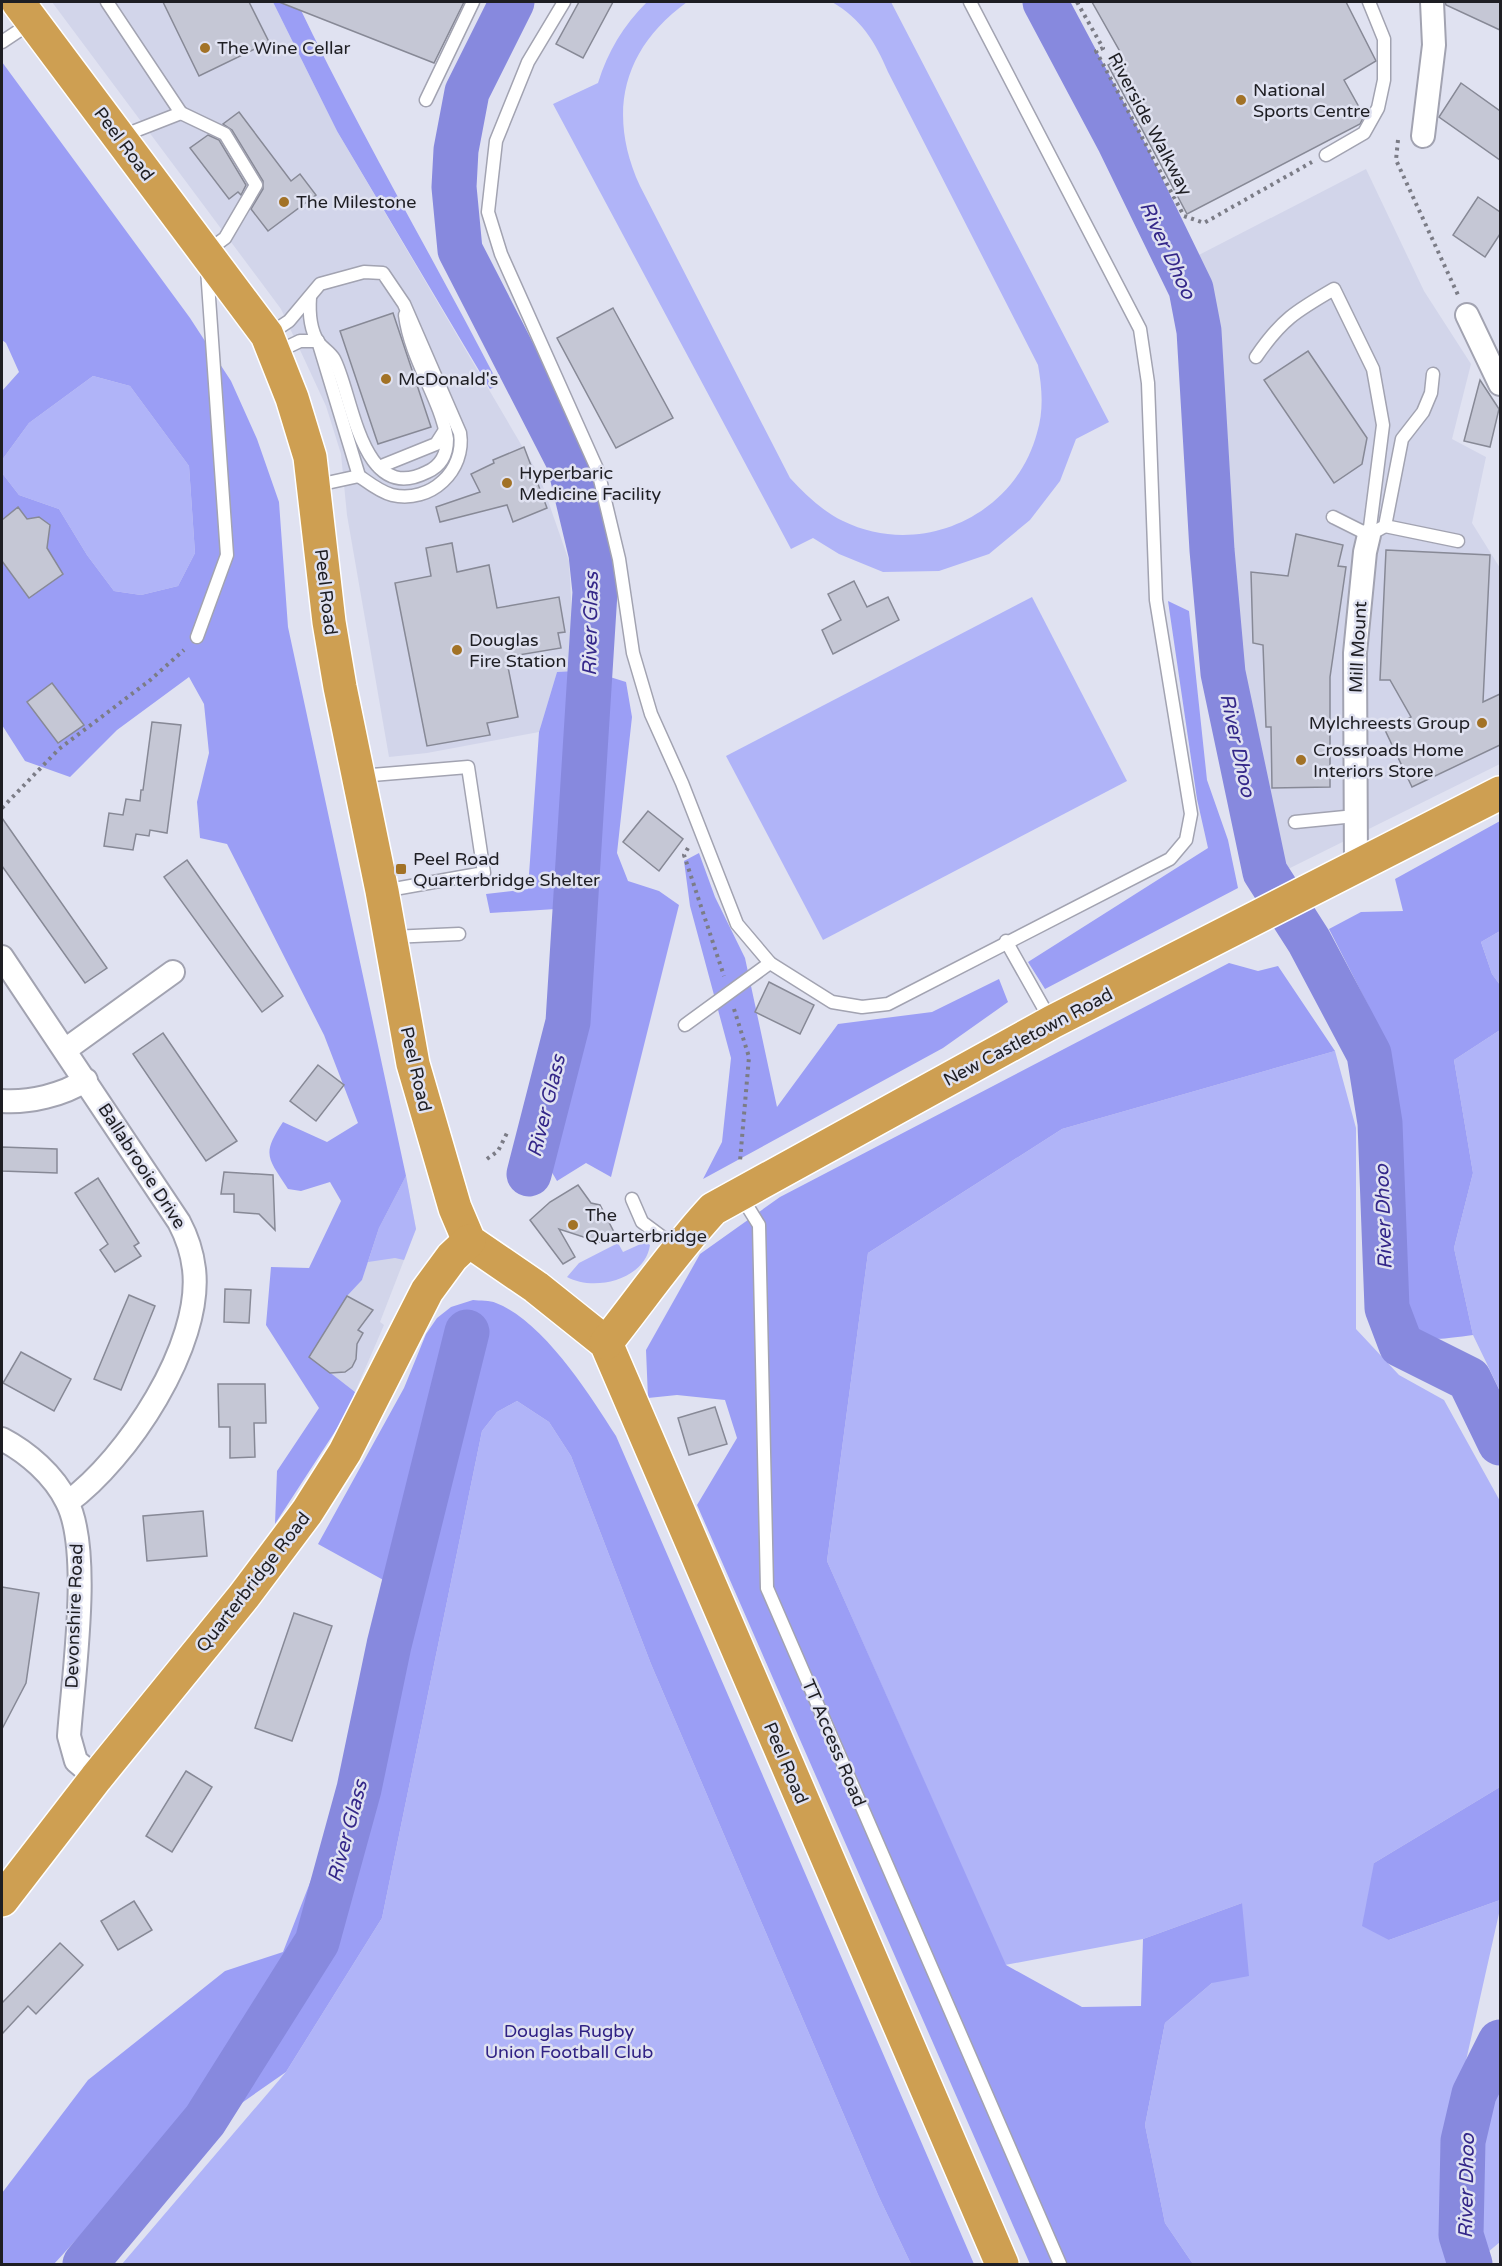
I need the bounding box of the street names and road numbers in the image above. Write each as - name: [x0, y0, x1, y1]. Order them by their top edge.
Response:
- street label: Riverside Walkway: [1103, 49, 1197, 200]
- street label: Peel Road: [89, 103, 159, 185]
- street label: Peel Road: [310, 548, 342, 636]
- street label: Mill Mount: [1345, 600, 1371, 694]
- street label: New Castletown Road: [940, 983, 1116, 1091]
- street label: Peel Road: [396, 1024, 436, 1114]
- street label: Ballabrooie Drive: [93, 1099, 191, 1233]
- street label: Quarterbridge Road: [191, 1508, 315, 1656]
- street label: Devonshire Road: [60, 1543, 88, 1689]
- street label: TT Access Road: [797, 1676, 871, 1810]
- street label: Peel Road: [759, 1719, 813, 1807]

